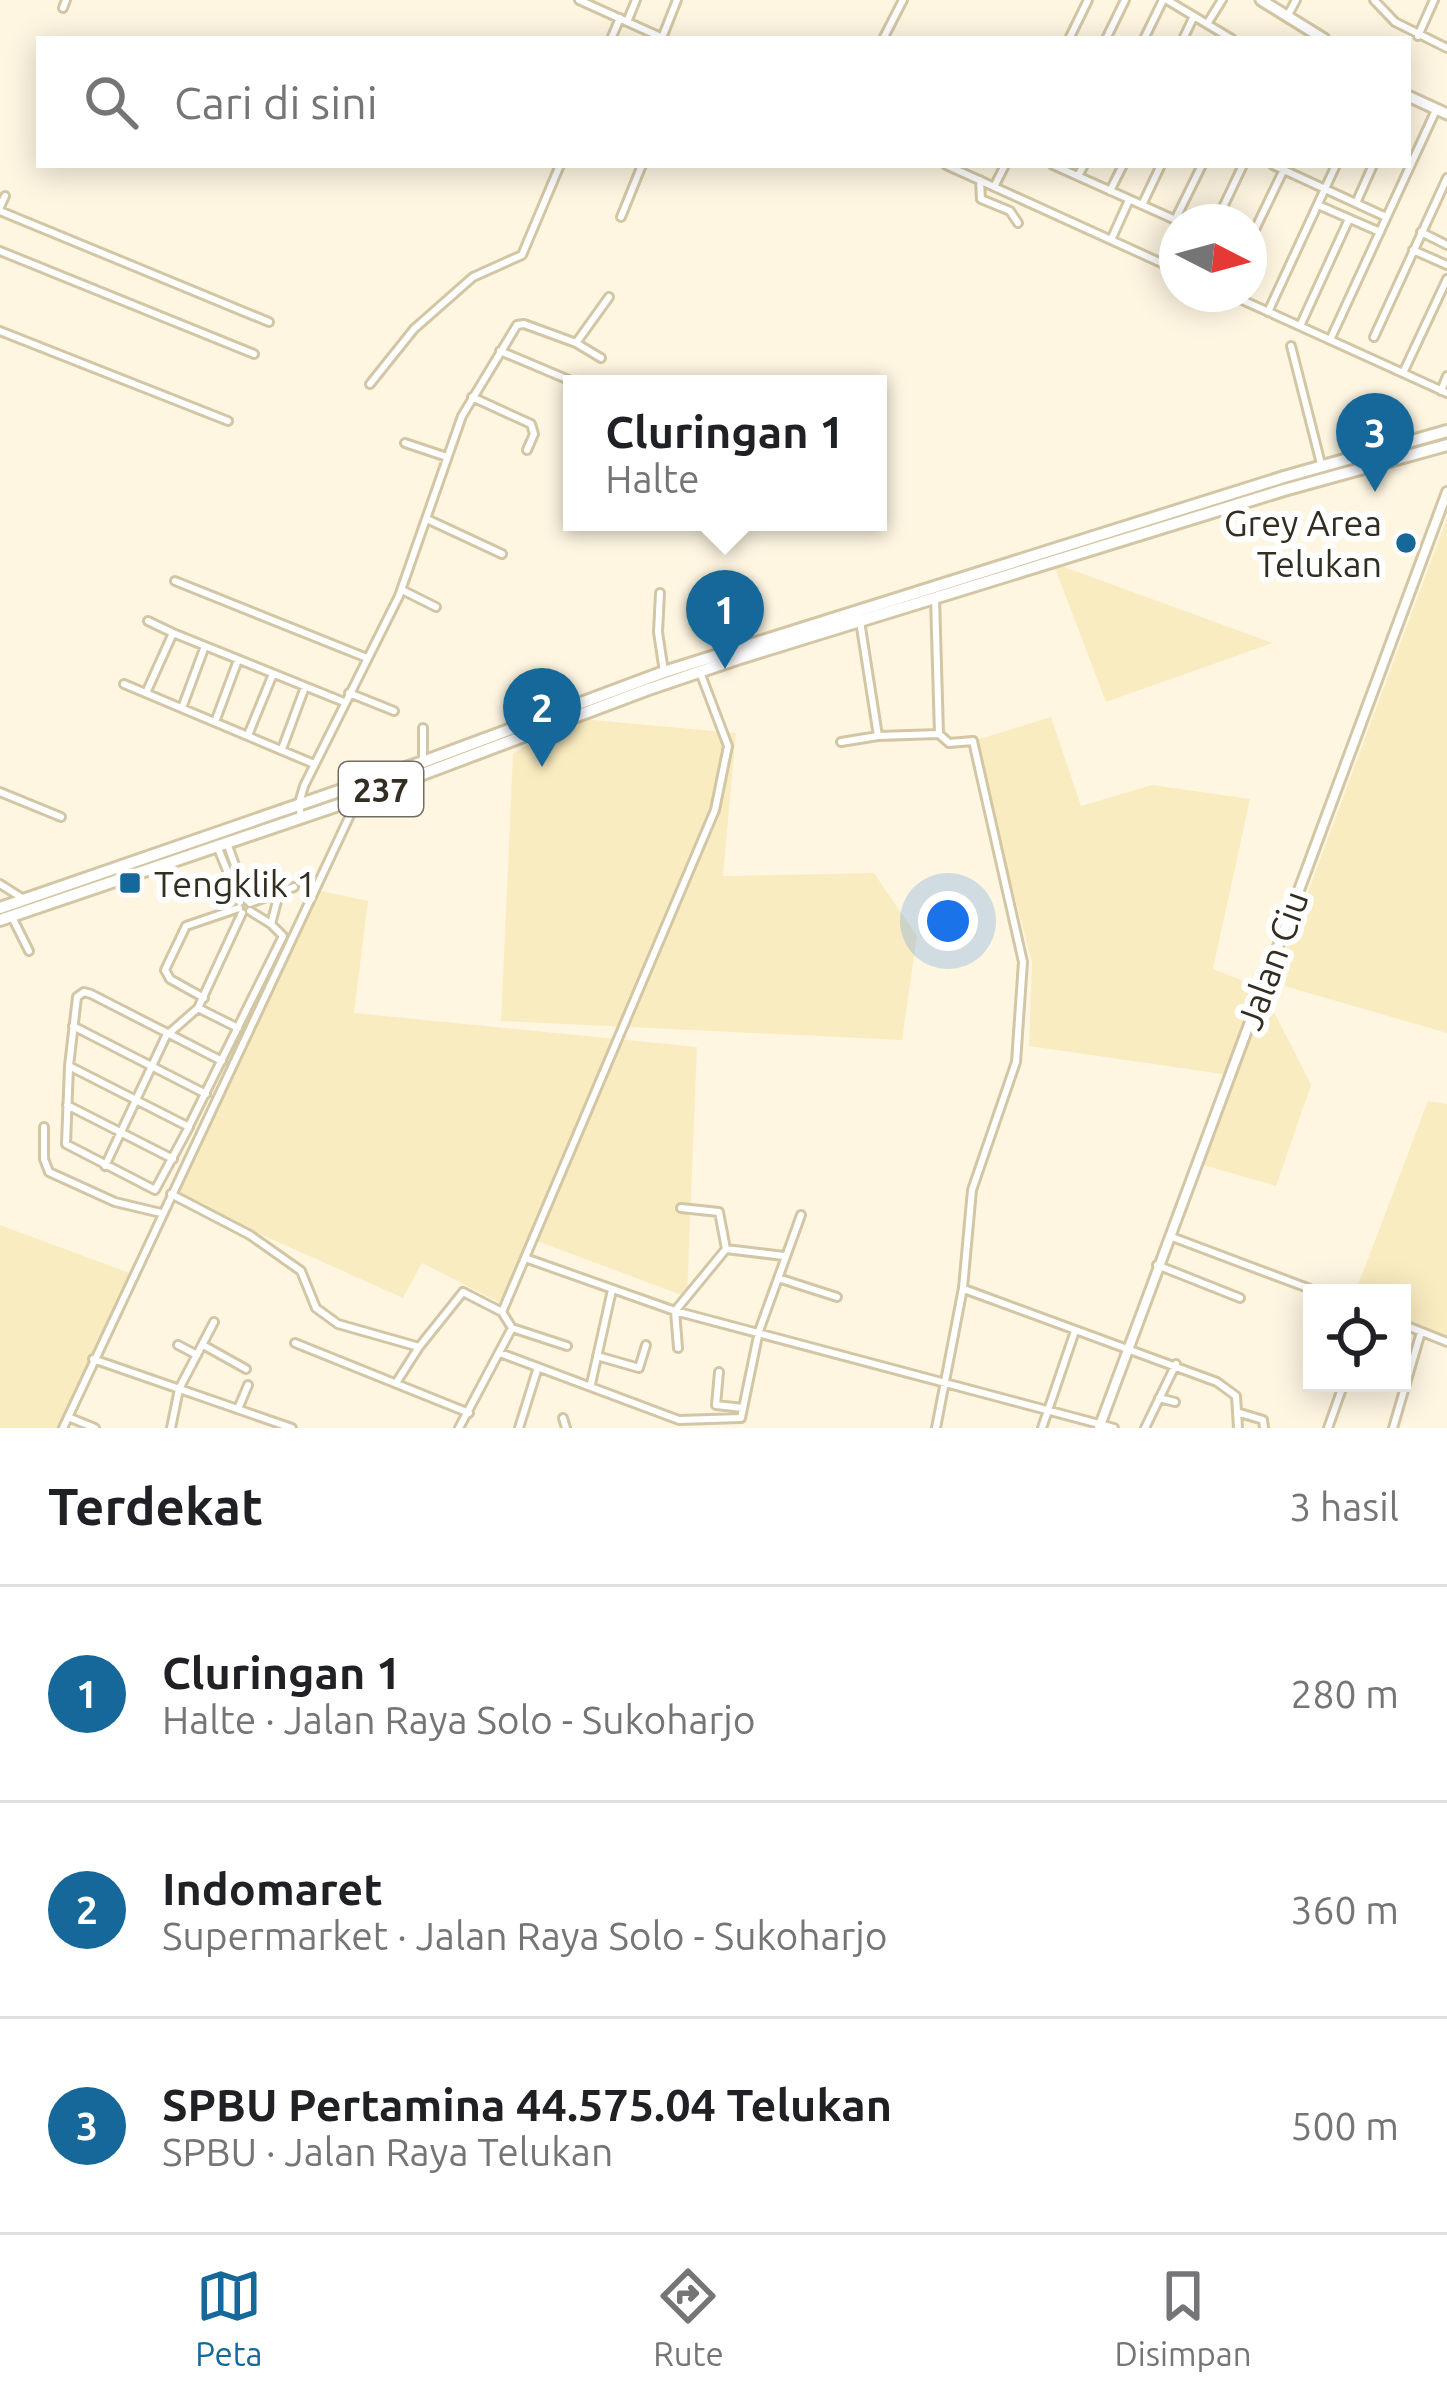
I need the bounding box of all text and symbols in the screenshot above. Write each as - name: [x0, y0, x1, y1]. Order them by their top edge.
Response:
- search box: [36, 36, 1411, 168]
- icon: search: [78, 69, 144, 135]
- text: Cari di sini: [174, 77, 378, 128]
- north arrow: [1159, 204, 1267, 312]
- popup: [563, 375, 887, 531]
- pin: 3: [1336, 393, 1414, 492]
- text: Cluringan 1: [605, 406, 845, 457]
- text: Halte: [605, 457, 700, 500]
- place label: Grey Area Telukan: [1224, 502, 1382, 584]
- marker: Grey Area Telukan: [1393, 530, 1419, 556]
- pin: 1: [686, 570, 764, 669]
- pin: 2: [503, 668, 581, 767]
- road number: 237: [339, 762, 423, 816]
- place label: Tengklik 1: [154, 863, 317, 904]
- marker: Tengklik 1: [117, 870, 143, 896]
- street label: Jalan Ciu: [1228, 885, 1316, 1035]
- your location: [918, 891, 978, 951]
- map controls: [1303, 1284, 1411, 1392]
- button: locate: [1303, 1284, 1411, 1392]
- text: Terdekat: [48, 1477, 263, 1535]
- text: 3 hasil: [1289, 1485, 1399, 1528]
- text: Cluringan 1: [162, 1647, 401, 1698]
- text: 1: [76, 1672, 98, 1715]
- text: 280 m: [1290, 1672, 1399, 1715]
- text: Halte · Jalan Raya Solo - Sukoharjo: [162, 1698, 756, 1741]
- text: Indomaret: [162, 1863, 383, 1914]
- text: 2: [76, 1888, 98, 1931]
- text: 360 m: [1290, 1888, 1399, 1931]
- text: Supermarket · Jalan Raya Solo - Sukoharjo: [162, 1914, 888, 1957]
- text: SPBU Pertamina 44.575.04 Telukan: [162, 2079, 892, 2130]
- text: 3: [76, 2104, 98, 2147]
- text: 500 m: [1290, 2104, 1399, 2147]
- text: SPBU · Jalan Raya Telukan: [162, 2130, 613, 2173]
- tab: Peta: [195, 2263, 263, 2372]
- tab: Rute: [653, 2263, 724, 2372]
- tab: Disimpan: [1114, 2263, 1252, 2372]

